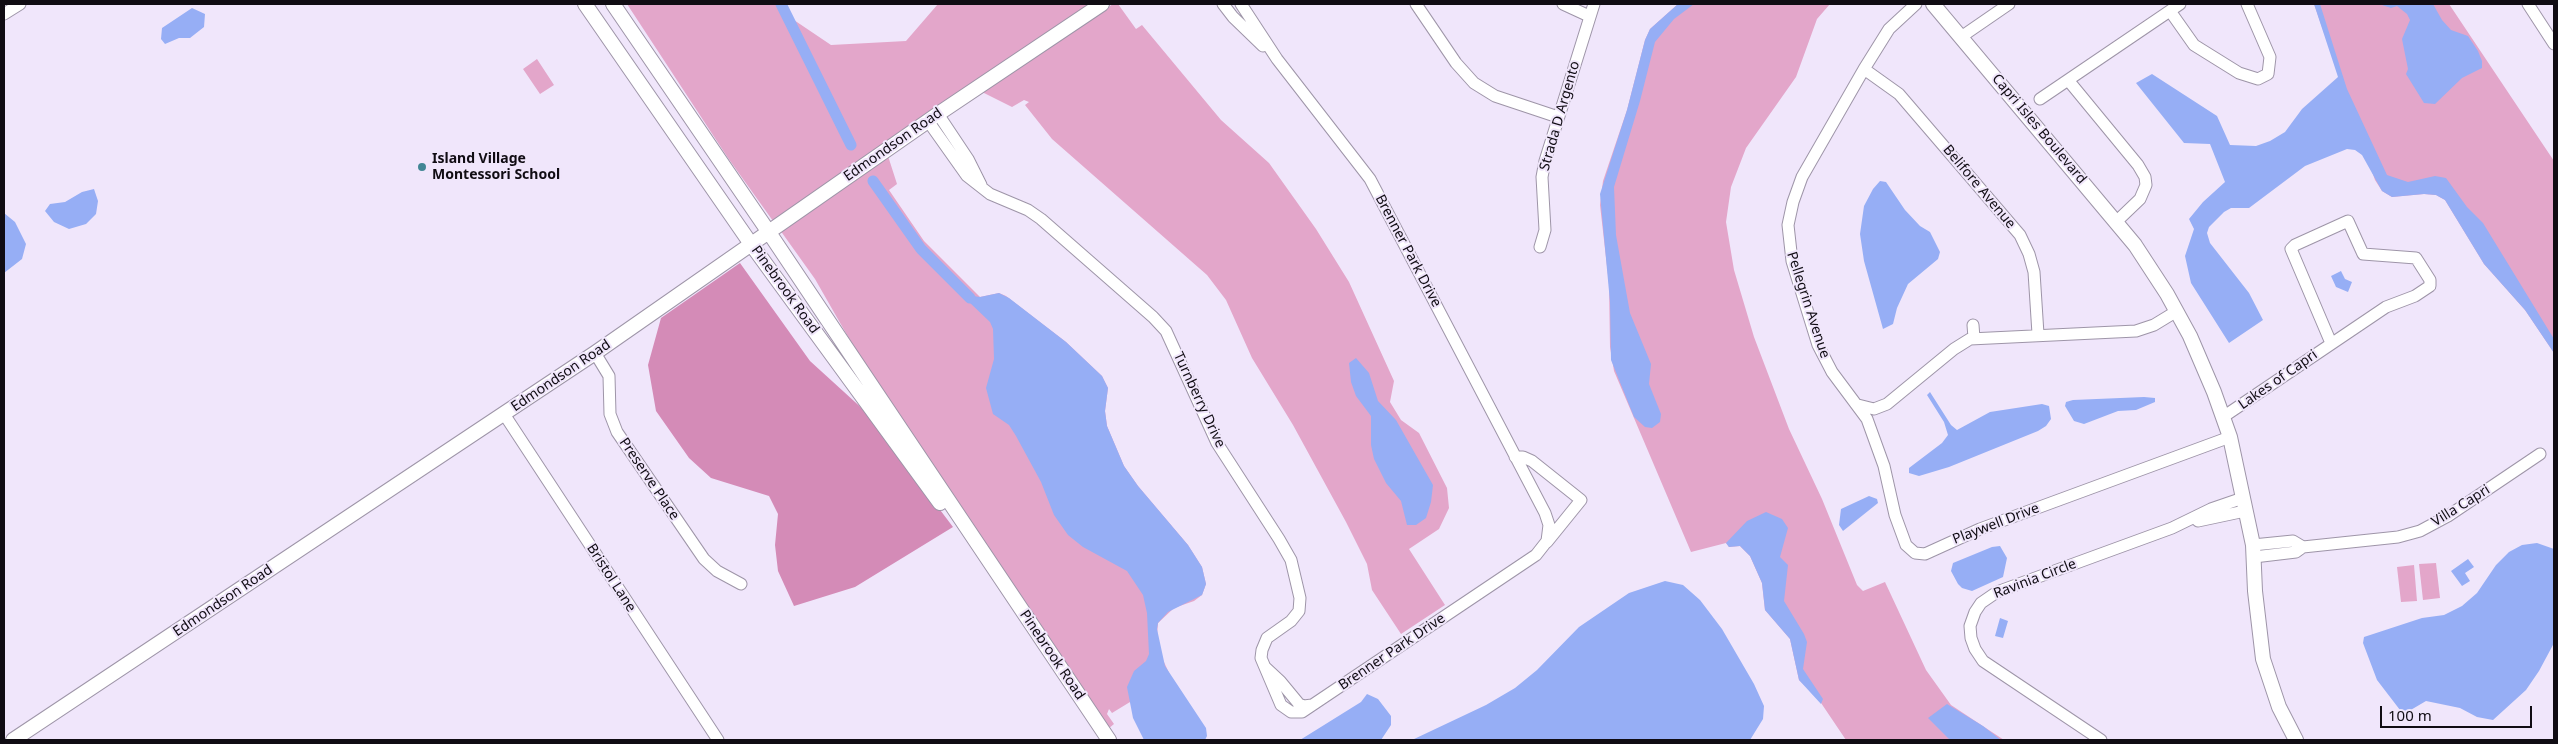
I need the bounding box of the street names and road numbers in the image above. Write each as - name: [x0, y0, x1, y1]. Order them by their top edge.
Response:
- street label: Strada D Argento: [1536, 59, 1584, 173]
- street label: Capri Isles Boulevard: [1988, 71, 2090, 187]
- street label: Edmondson Road: [841, 105, 945, 185]
- street label: Belifore Avenue: [1939, 142, 2019, 232]
- street label: Brenner Park Drive: [1371, 192, 1445, 310]
- street label: Pinebrook Road: [748, 243, 822, 337]
- street label: Pellegrin Avenue: [1783, 250, 1833, 360]
- street label: Edmondson Road: [508, 337, 614, 415]
- street label: Lakes of Capri: [2235, 347, 2321, 413]
- street label: Turnberry Drive: [1169, 349, 1229, 451]
- street label: Preserve Place: [615, 435, 683, 523]
- street label: Villa Capri: [2429, 482, 2493, 530]
- street label: Playwell Drive: [1950, 500, 2042, 548]
- street label: Bristol Lane: [583, 541, 639, 615]
- street label: Ravinia Circle: [1991, 556, 2079, 602]
- street label: Edmondson Road: [170, 562, 276, 640]
- street label: Pinebrook Road: [1016, 607, 1088, 703]
- street label: Brenner Park Drive: [1336, 610, 1448, 694]

